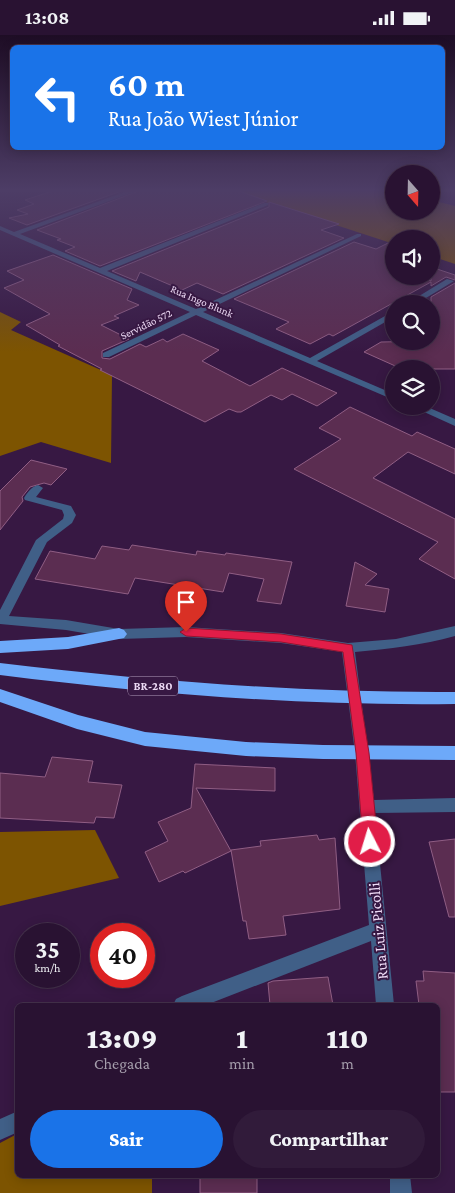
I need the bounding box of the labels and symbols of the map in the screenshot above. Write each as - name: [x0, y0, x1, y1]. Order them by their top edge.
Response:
- north arrow: [385, 165, 440, 220]
- street label: Rua Ingo Blunk: [168, 282, 236, 321]
- street label: Servidão 572: [118, 306, 174, 342]
- pin: [165, 581, 207, 632]
- road number: BR-280: [128, 676, 178, 695]
- position arrow: [343, 815, 395, 867]
- street label: Rua Luiz Picolli: [365, 882, 391, 980]
- speed limit sign: 40: [90, 923, 155, 988]

